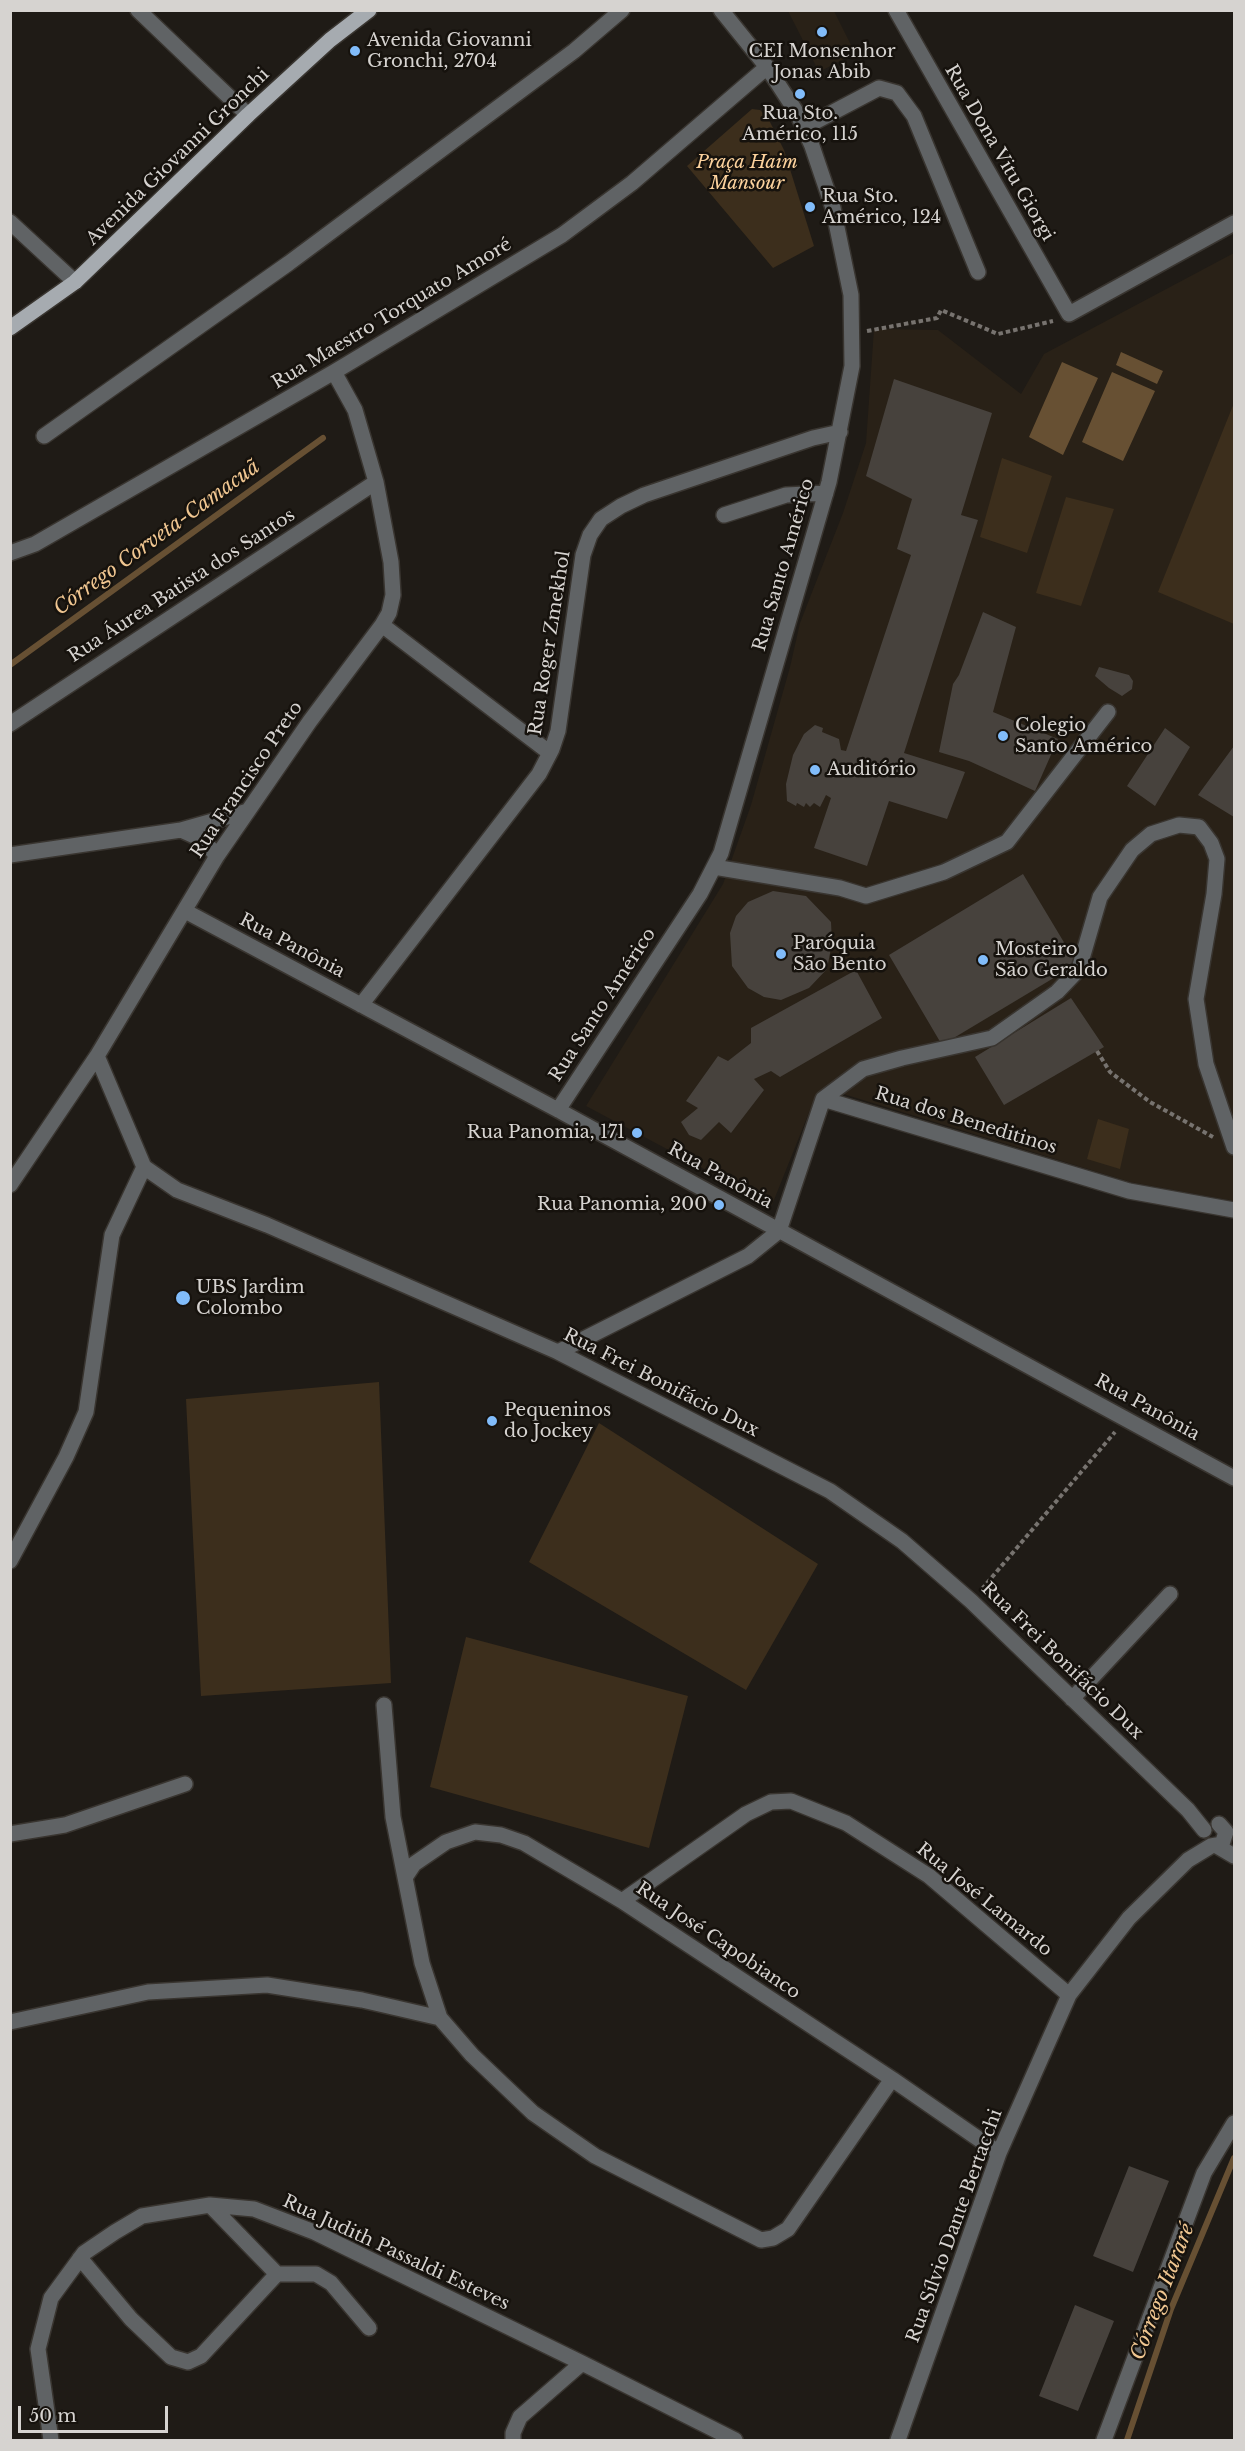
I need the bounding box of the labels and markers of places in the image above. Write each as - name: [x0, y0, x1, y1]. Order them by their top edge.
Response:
- marker: CEI Monsenhor Jonas Abib: [815, 25, 829, 39]
- place label: Avenida Giovanni Gronchi, 2704: [367, 30, 532, 72]
- place label: CEI Monsenhor Jonas Abib: [748, 41, 896, 84]
- marker: Avenida Giovanni Gronchi, 2704: [348, 44, 362, 58]
- marker: Rua Sto. Américo, 115: [793, 87, 807, 101]
- place label: Rua Sto. Américo, 115: [742, 103, 858, 146]
- place label: Rua Sto. Américo, 124: [822, 186, 941, 228]
- marker: Rua Sto. Américo, 124: [803, 200, 817, 214]
- place label: Colegio Santo Américo: [1015, 715, 1152, 758]
- marker: Colegio Santo Américo: [996, 729, 1010, 743]
- place label: Auditório: [827, 759, 916, 781]
- marker: Auditório: [808, 763, 822, 777]
- place label: Paróquia São Bento: [793, 933, 887, 976]
- place label: Mosteiro São Geraldo: [995, 939, 1108, 982]
- marker: Paróquia São Bento: [774, 947, 788, 961]
- marker: Mosteiro São Geraldo: [976, 953, 990, 967]
- place label: Rua Panomia, 171: [467, 1122, 625, 1144]
- marker: Rua Panomia, 171: [630, 1126, 644, 1140]
- place label: Rua Panomia, 200: [537, 1194, 707, 1216]
- marker: Rua Panomia, 200: [712, 1198, 726, 1212]
- place label: UBS Jardim Colombo: [196, 1277, 305, 1320]
- marker: UBS Jardim Colombo: [174, 1289, 192, 1307]
- place label: Pequeninos do Jockey: [504, 1400, 611, 1442]
- marker: Pequeninos do Jockey: [485, 1414, 499, 1428]

